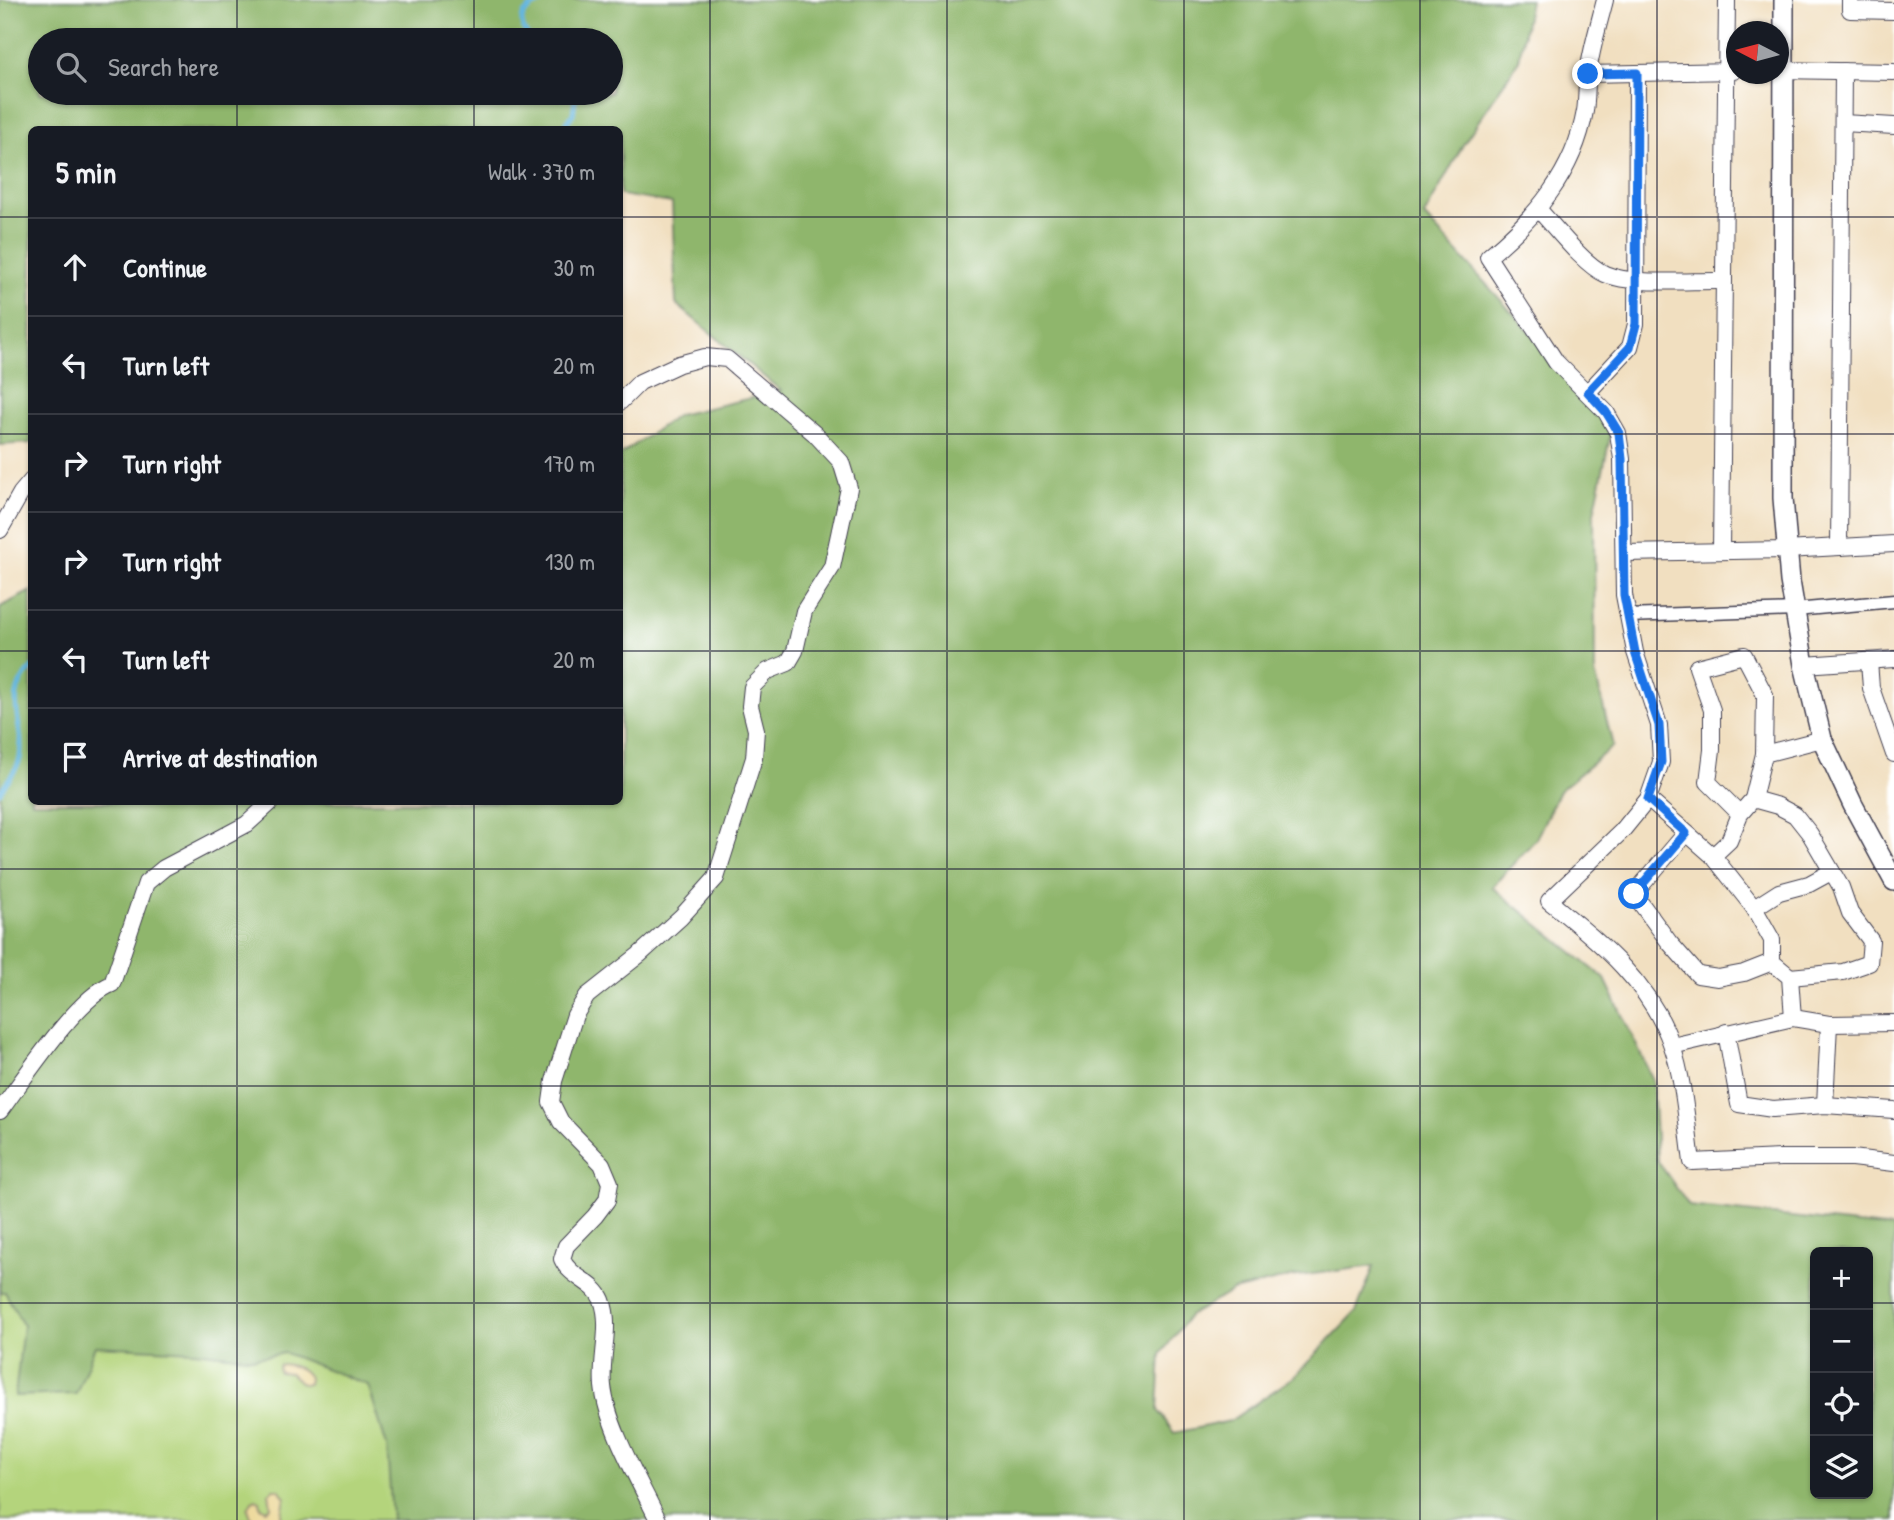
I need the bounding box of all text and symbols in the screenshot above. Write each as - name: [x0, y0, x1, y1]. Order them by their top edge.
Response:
- north arrow: [1726, 21, 1789, 84]
- search box: [28, 28, 623, 105]
- icon: search: [52, 48, 90, 86]
- text: Search here: [108, 49, 219, 84]
- route end: [1572, 58, 1603, 89]
- text: 5 min: [56, 152, 116, 192]
- text: Walk · 370 m: [488, 156, 595, 187]
- icon: ahead: [56, 248, 94, 286]
- text: Continue: [123, 250, 207, 285]
- text: 30 m: [553, 252, 595, 283]
- icon: left: [56, 346, 94, 384]
- text: Turn left: [123, 348, 209, 383]
- text: 20 m: [553, 350, 595, 381]
- icon: right: [56, 444, 94, 482]
- text: Turn right: [123, 446, 221, 481]
- text: 170 m: [544, 448, 595, 479]
- icon: right: [56, 542, 94, 580]
- text: Turn right: [123, 544, 221, 579]
- text: 130 m: [545, 546, 595, 577]
- icon: left: [56, 640, 94, 678]
- text: Turn left: [123, 642, 209, 677]
- text: 20 m: [553, 644, 595, 675]
- icon: arrive: [56, 738, 94, 776]
- text: Arrive at destination: [123, 740, 318, 775]
- route start: [1618, 878, 1649, 909]
- map controls: [1810, 1247, 1873, 1499]
- button: +: [1810, 1247, 1873, 1310]
- button: −: [1810, 1310, 1873, 1373]
- button: locate: [1810, 1373, 1873, 1436]
- button: layers: [1810, 1436, 1873, 1499]

